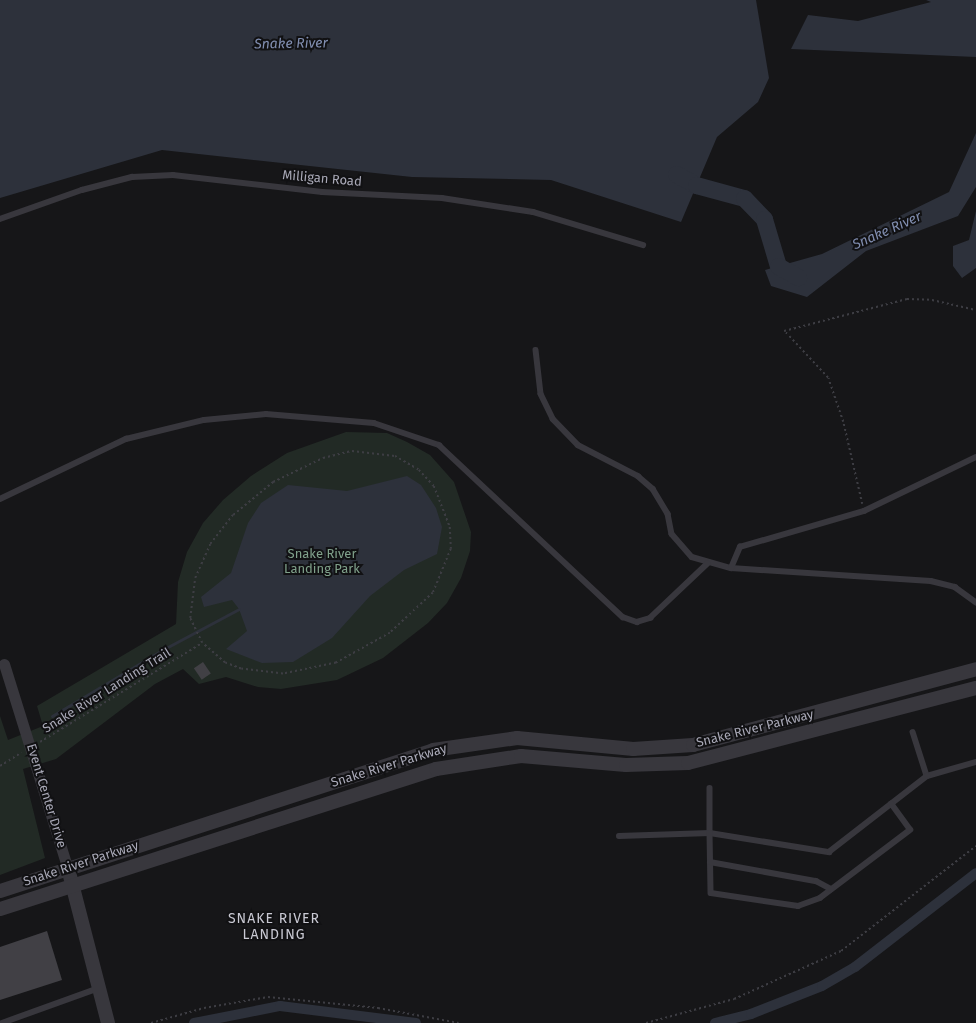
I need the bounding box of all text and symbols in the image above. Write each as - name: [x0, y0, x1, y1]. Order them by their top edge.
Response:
- water label: Snake River: [254, 35, 328, 53]
- street label: Milligan Road: [282, 168, 362, 190]
- water label: Snake River: [850, 208, 924, 254]
- park label: Snake River Landing Park: [284, 547, 360, 578]
- street label: Snake River Landing Trail: [40, 645, 174, 737]
- street label: Snake River Parkway: [695, 707, 815, 751]
- street label: Snake River Parkway: [329, 741, 449, 791]
- street label: Event Center Drive: [23, 742, 69, 850]
- street label: Snake River Parkway: [21, 838, 141, 890]
- district label: SNAKE RIVER LANDING: [228, 911, 320, 944]

